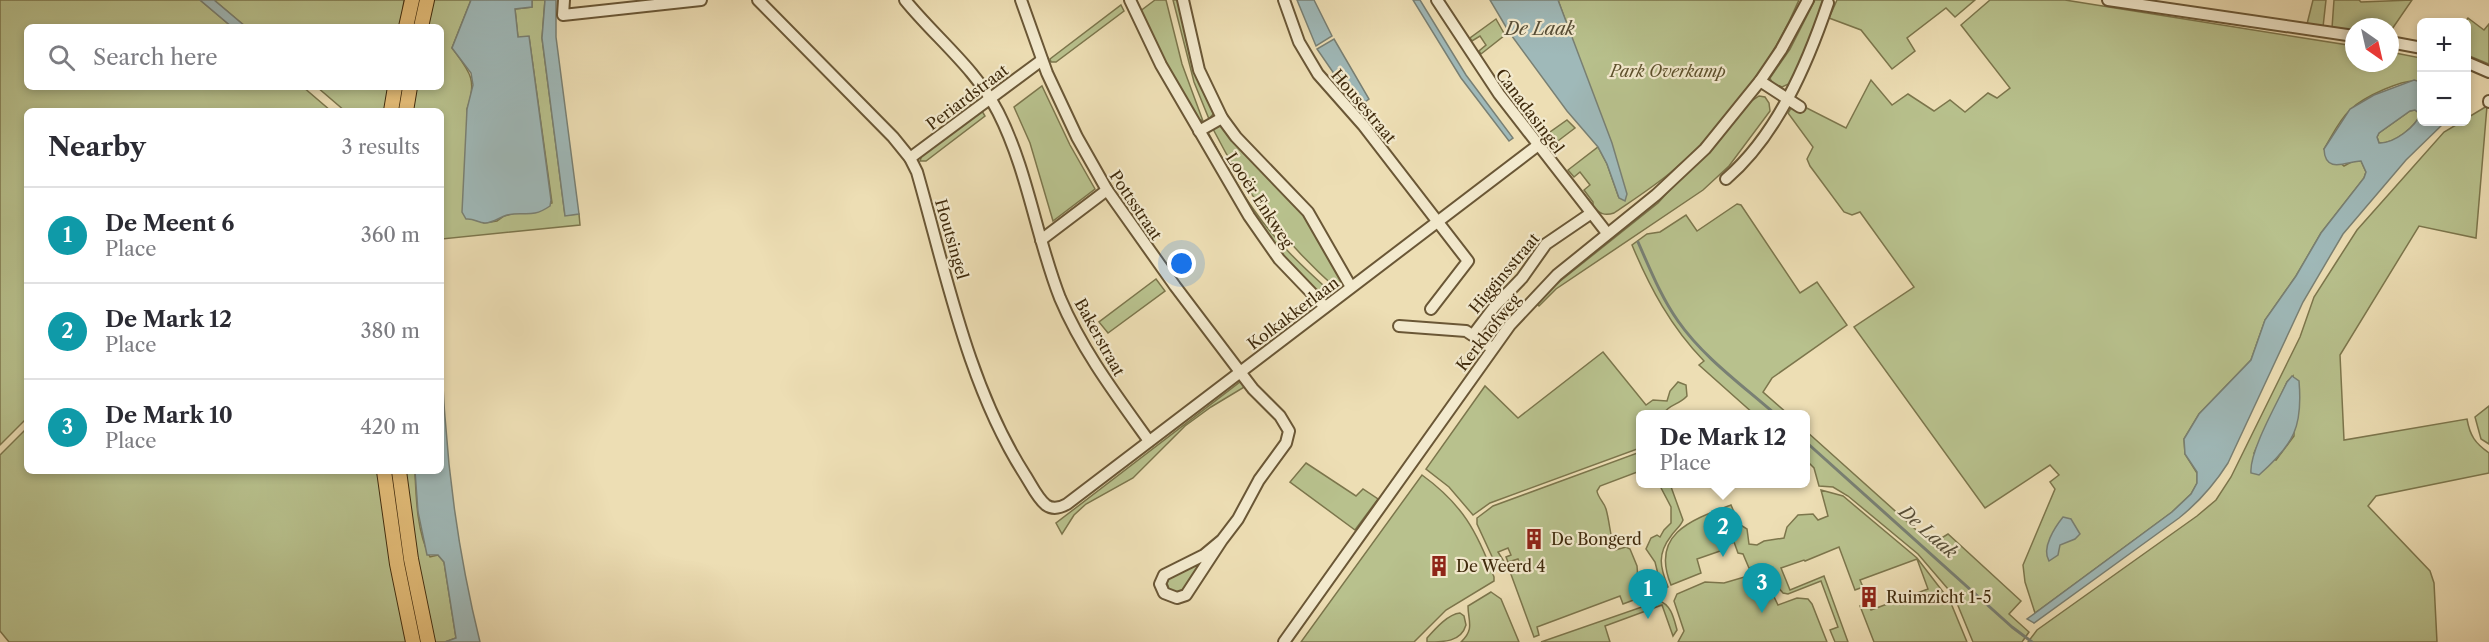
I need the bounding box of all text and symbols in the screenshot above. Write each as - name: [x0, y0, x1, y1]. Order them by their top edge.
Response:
- water label: De Laak: [1503, 18, 1576, 40]
- north arrow: [2345, 18, 2399, 72]
- map controls: [2417, 18, 2471, 126]
- button: +: [2417, 18, 2471, 72]
- search box: [24, 24, 444, 90]
- icon: search: [45, 41, 78, 74]
- text: Search here: [93, 44, 218, 71]
- street label: Periardstraat: [922, 60, 1012, 134]
- park label: Park Overkamp: [1608, 61, 1726, 81]
- street label: Housestraat: [1327, 65, 1401, 147]
- street label: Canadasingel: [1492, 65, 1569, 158]
- button: −: [2417, 72, 2471, 126]
- text: Nearby: [48, 131, 146, 163]
- text: 3 results: [342, 135, 420, 159]
- street label: Looër Enkweg: [1222, 148, 1299, 252]
- street label: Pottsstraat: [1105, 166, 1167, 244]
- street label: Houtsingel: [931, 197, 973, 282]
- text: De Meent 6: [105, 210, 234, 237]
- text: 1: [63, 223, 72, 247]
- text: 360 m: [361, 223, 420, 247]
- street label: Higginsstraat: [1465, 228, 1544, 317]
- text: Place: [105, 237, 156, 261]
- your location: [1167, 249, 1196, 278]
- street label: Kolkakkerlaan: [1243, 272, 1343, 354]
- street label: Kerkhofweg: [1452, 289, 1525, 375]
- street label: Bakerstraat: [1070, 295, 1130, 380]
- text: De Mark 12: [105, 306, 232, 333]
- text: 2: [62, 319, 73, 343]
- text: 380 m: [361, 319, 420, 343]
- text: Place: [105, 333, 156, 357]
- text: De Mark 10: [105, 402, 233, 429]
- popup: [1636, 410, 1810, 488]
- text: 3: [62, 415, 73, 439]
- text: 420 m: [360, 415, 420, 439]
- text: De Mark 12: [1660, 424, 1786, 451]
- text: Place: [105, 429, 156, 453]
- text: Place: [1660, 451, 1711, 475]
- water label: De Laak: [1893, 499, 1962, 564]
- pin: 2: [1704, 508, 1742, 557]
- building icon: De Bongerd: [1522, 527, 1546, 551]
- place label: De Bongerd: [1551, 529, 1642, 549]
- building icon: De Weerd 4: [1427, 554, 1451, 578]
- place label: De Weerd 4: [1456, 556, 1545, 576]
- pin: 3: [1742, 564, 1782, 613]
- pin: 1: [1628, 570, 1668, 619]
- building icon: Ruimzicht 1-5: [1857, 585, 1881, 609]
- place label: Ruimzicht 1-5: [1886, 587, 1992, 607]

